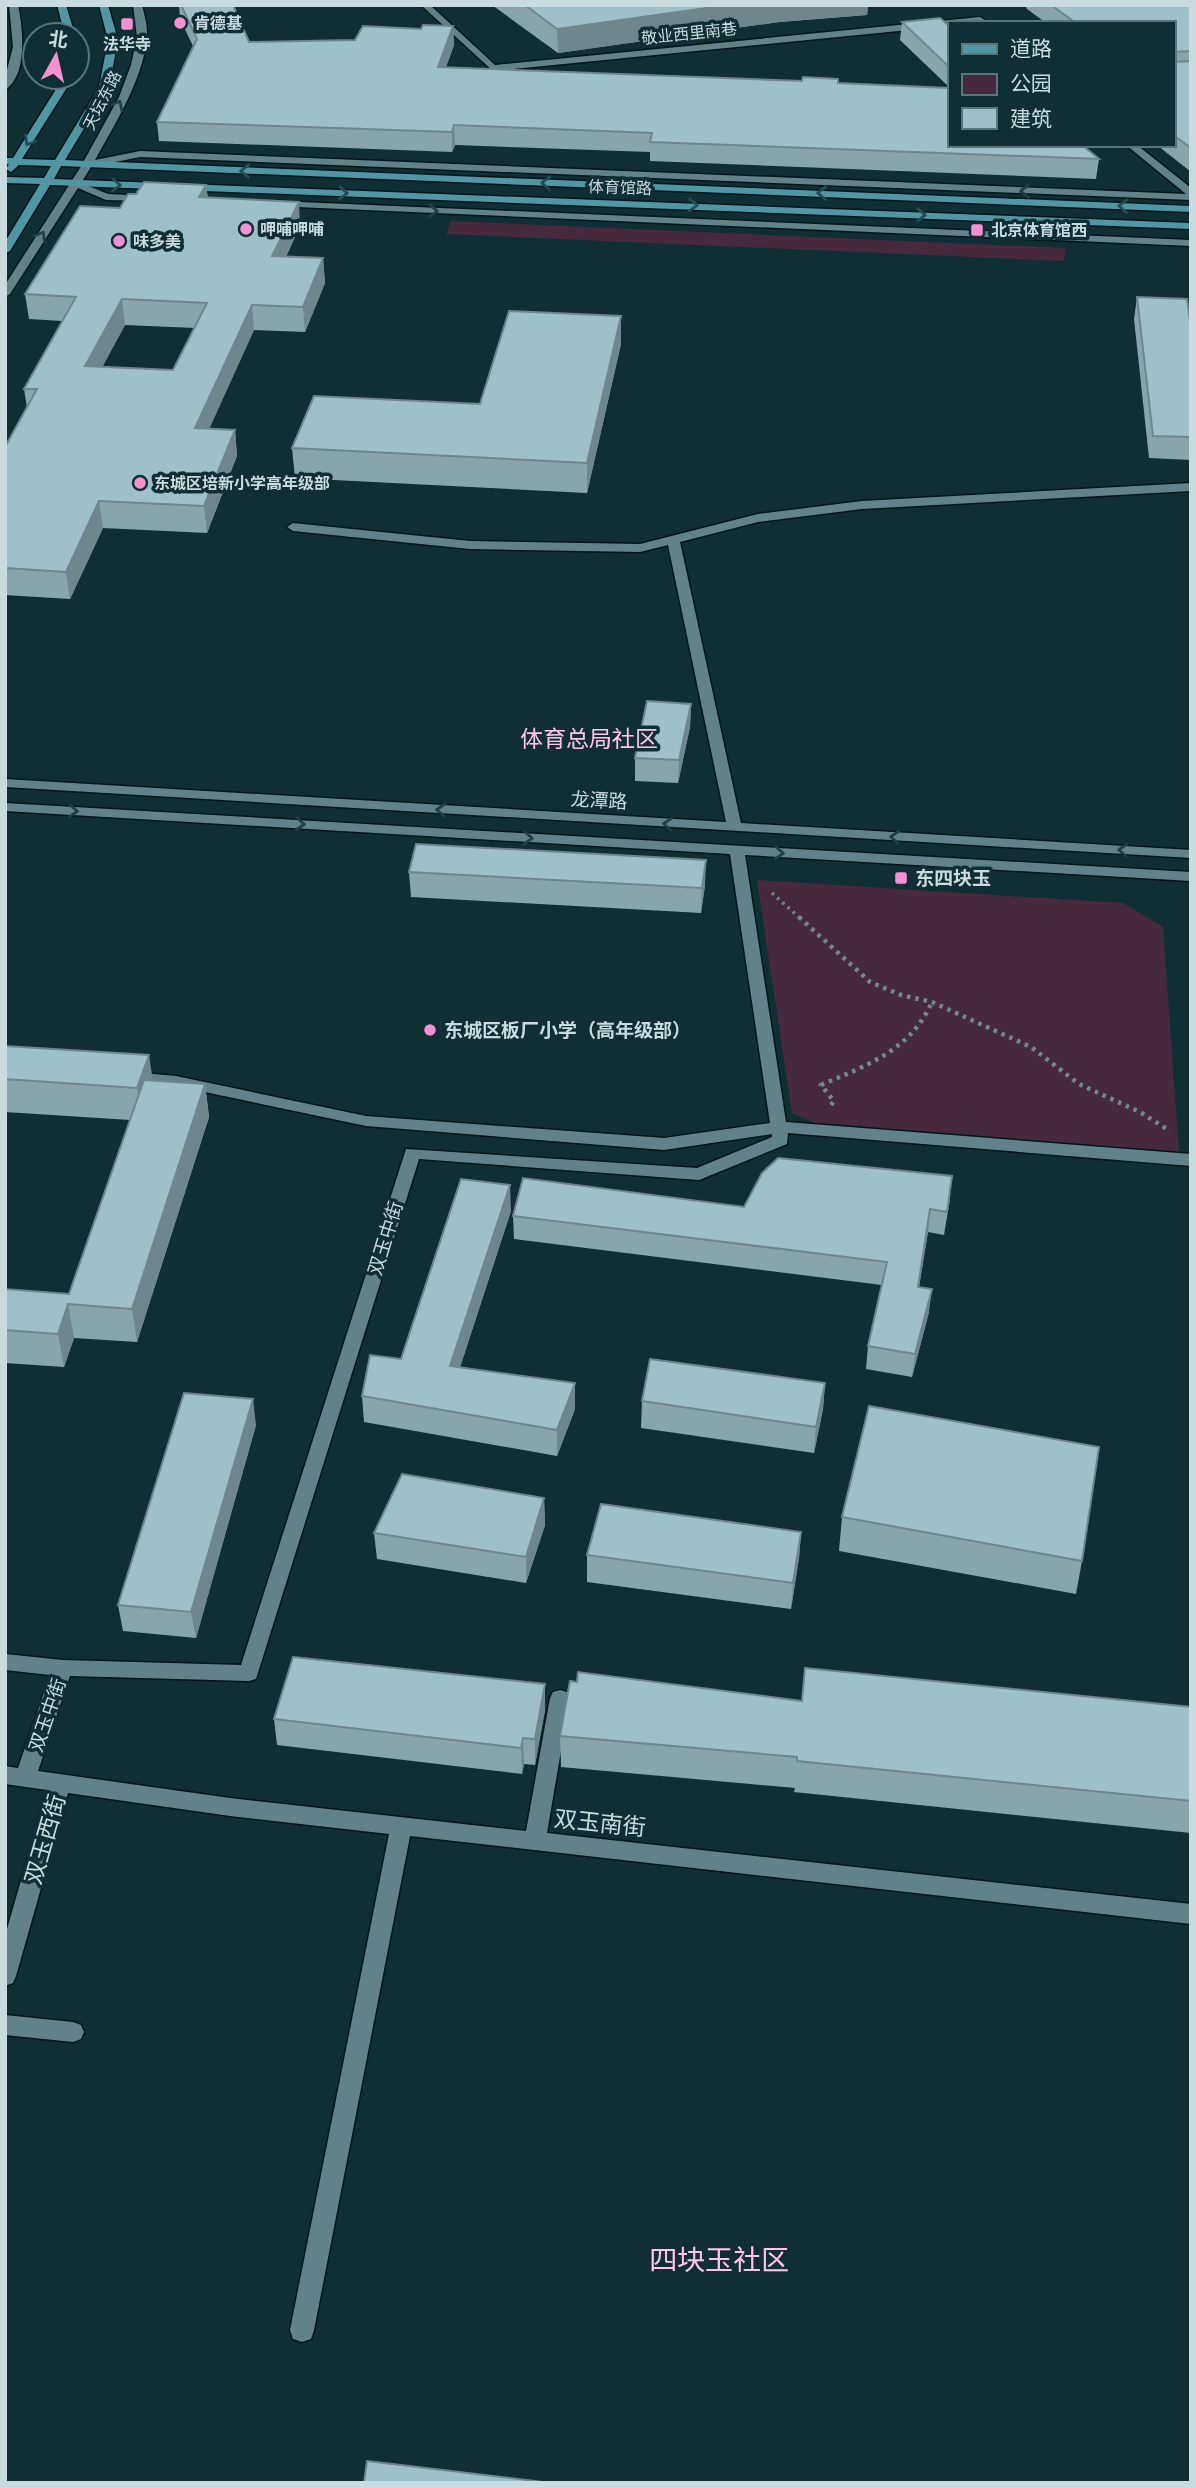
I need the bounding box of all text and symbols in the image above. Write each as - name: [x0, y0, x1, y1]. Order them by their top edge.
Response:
- place label: 肯德基: [194, 12, 243, 34]
- marker: 肯德基: [172, 15, 188, 31]
- marker: 法华寺: [119, 16, 135, 32]
- street label: 敬业西里南巷: [640, 17, 738, 49]
- north arrow: [21, 21, 91, 91]
- legend: [948, 21, 1175, 147]
- text: 北: [47, 25, 70, 53]
- place label: 法华寺: [103, 33, 151, 55]
- text: 道路: [1010, 34, 1052, 62]
- street label: 天坛东路: [78, 66, 126, 134]
- text: 公园: [1010, 69, 1052, 97]
- one-way arrow: [110, 100, 124, 112]
- text: 建筑: [1010, 104, 1052, 132]
- one-way arrow: [25, 133, 38, 146]
- one-way arrow: [239, 163, 250, 178]
- one-way arrow: [540, 175, 551, 190]
- street label: 体育馆路: [588, 175, 652, 199]
- one-way arrow: [111, 177, 122, 192]
- one-way arrow: [1019, 183, 1030, 198]
- one-way arrow: [338, 185, 349, 200]
- one-way arrow: [816, 186, 827, 201]
- one-way arrow: [688, 198, 699, 213]
- one-way arrow: [1117, 198, 1128, 213]
- one-way arrow: [427, 203, 438, 218]
- one-way arrow: [915, 207, 926, 222]
- place label: 呷哺呷哺: [260, 218, 324, 240]
- place label: 北京体育馆西: [991, 219, 1087, 241]
- marker: 呷哺呷哺: [238, 221, 254, 237]
- marker: 北京体育馆西: [969, 222, 985, 238]
- one-way arrow: [32, 230, 45, 243]
- place label: 味多美: [133, 230, 181, 252]
- marker: 味多美: [111, 233, 127, 249]
- place label: 东城区培新小学高年级部: [154, 472, 330, 494]
- marker: 东城区培新小学高年级部: [132, 475, 148, 491]
- district label: 体育总局社区: [520, 722, 658, 754]
- street label: 龙潭路: [570, 786, 628, 814]
- one-way arrow: [68, 803, 79, 818]
- one-way arrow: [436, 803, 447, 818]
- one-way arrow: [663, 816, 674, 831]
- one-way arrow: [295, 817, 306, 832]
- one-way arrow: [522, 830, 533, 845]
- one-way arrow: [890, 830, 901, 845]
- one-way arrow: [1117, 843, 1128, 858]
- one-way arrow: [774, 845, 785, 860]
- place label: 东四块玉: [915, 865, 991, 891]
- marker: 东四块玉: [893, 870, 909, 886]
- place label: 东城区板厂小学（高年级部）: [444, 1017, 691, 1043]
- marker: 东城区板厂小学（高年级部）: [422, 1022, 438, 1038]
- street label: 双玉中街: [361, 1198, 409, 1278]
- street label: 双玉中街: [22, 1675, 72, 1755]
- street label: 双玉西街: [16, 1790, 72, 1888]
- street label: 双玉南街: [553, 1801, 647, 1843]
- district label: 四块玉社区: [649, 2240, 789, 2278]

